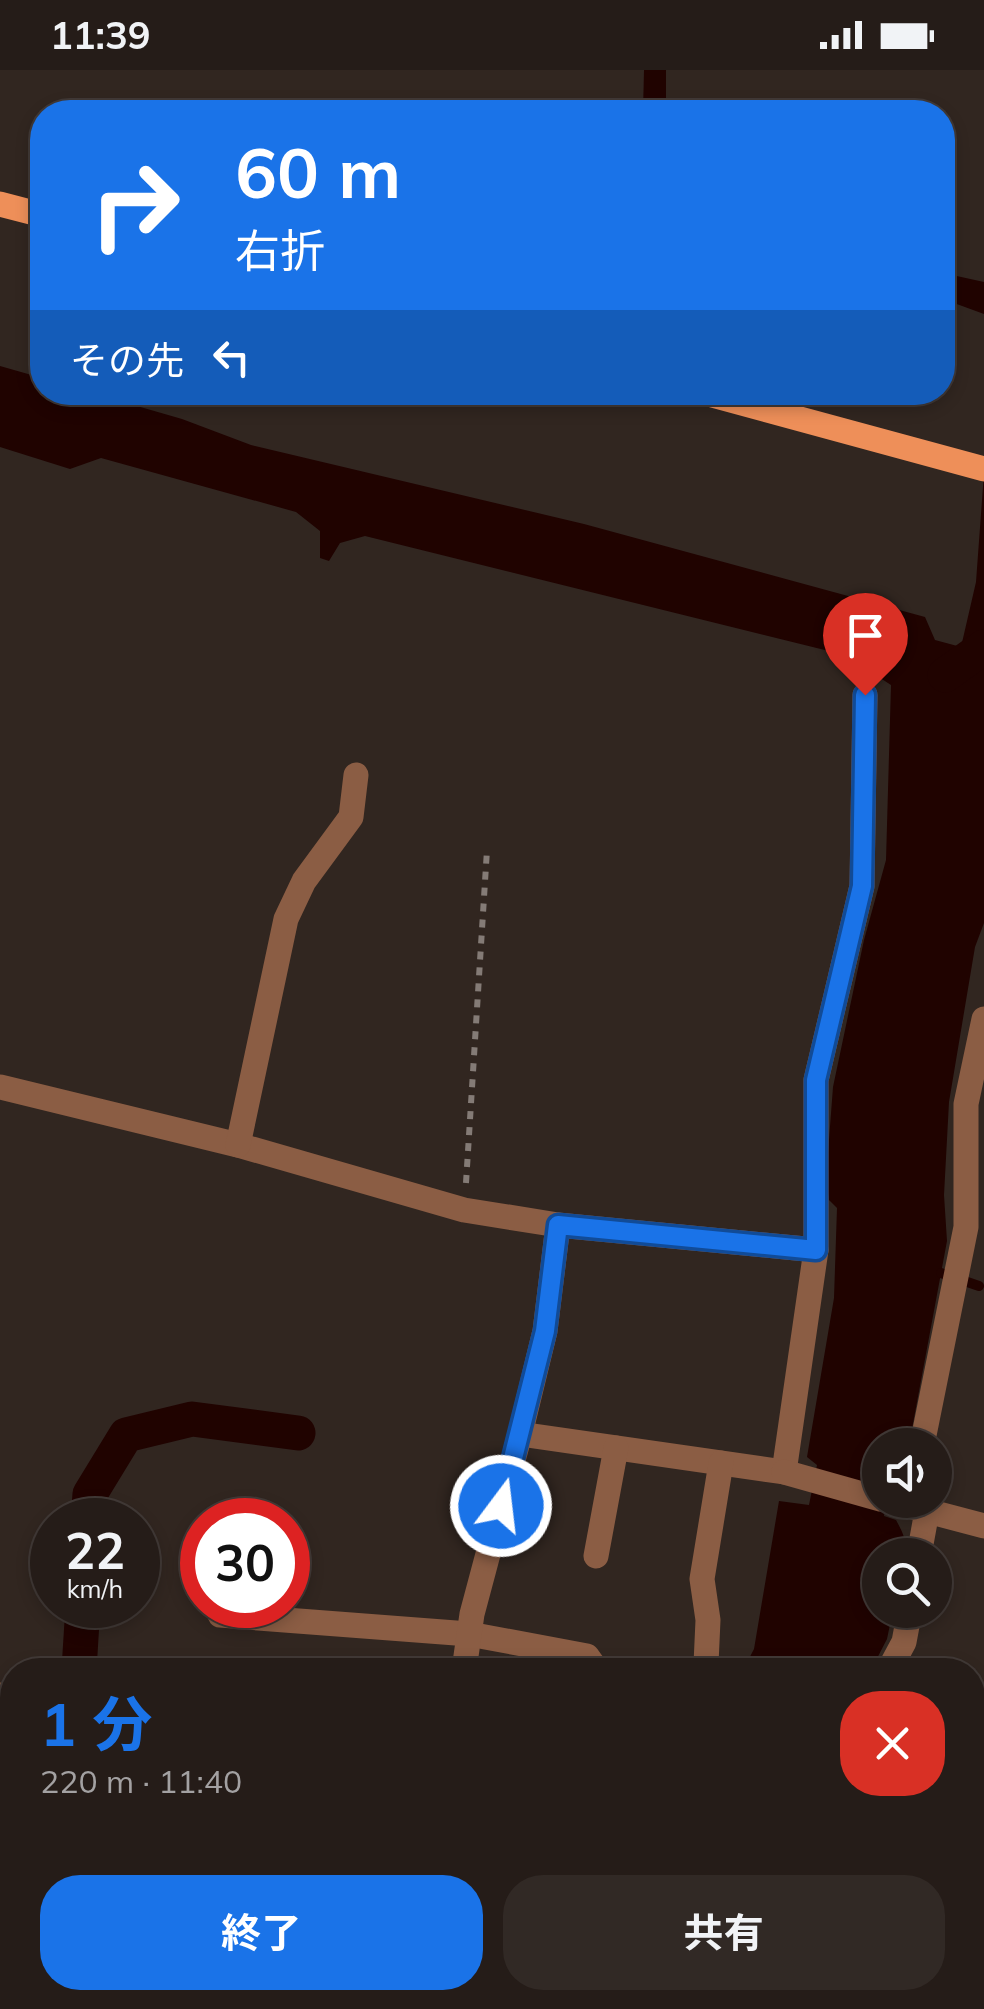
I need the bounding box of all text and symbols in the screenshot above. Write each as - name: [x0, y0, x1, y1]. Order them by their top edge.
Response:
- text: 11:39: [50, 11, 151, 59]
- text: 60 m: [235, 128, 401, 216]
- icon: right: [70, 140, 200, 270]
- text: 右折: [235, 222, 325, 278]
- icon: left: [204, 330, 259, 385]
- text: その先: [70, 336, 184, 384]
- pin: [823, 593, 908, 696]
- icon: arrive: [838, 608, 893, 663]
- map controls: [862, 1428, 952, 1628]
- button: sound: [862, 1428, 952, 1518]
- position arrow: [449, 1454, 553, 1558]
- speed limit sign: 30: [180, 1498, 310, 1628]
- text: 22: [65, 1519, 125, 1582]
- button: search: [862, 1538, 952, 1628]
- text: km/h: [67, 1573, 123, 1604]
- text: 1 分: [40, 1686, 152, 1761]
- button: close: [840, 1691, 945, 1796]
- text: 220 m · 11:40: [40, 1761, 242, 1801]
- button: 終了: [40, 1875, 483, 1990]
- button: 共有: [503, 1875, 945, 1990]

